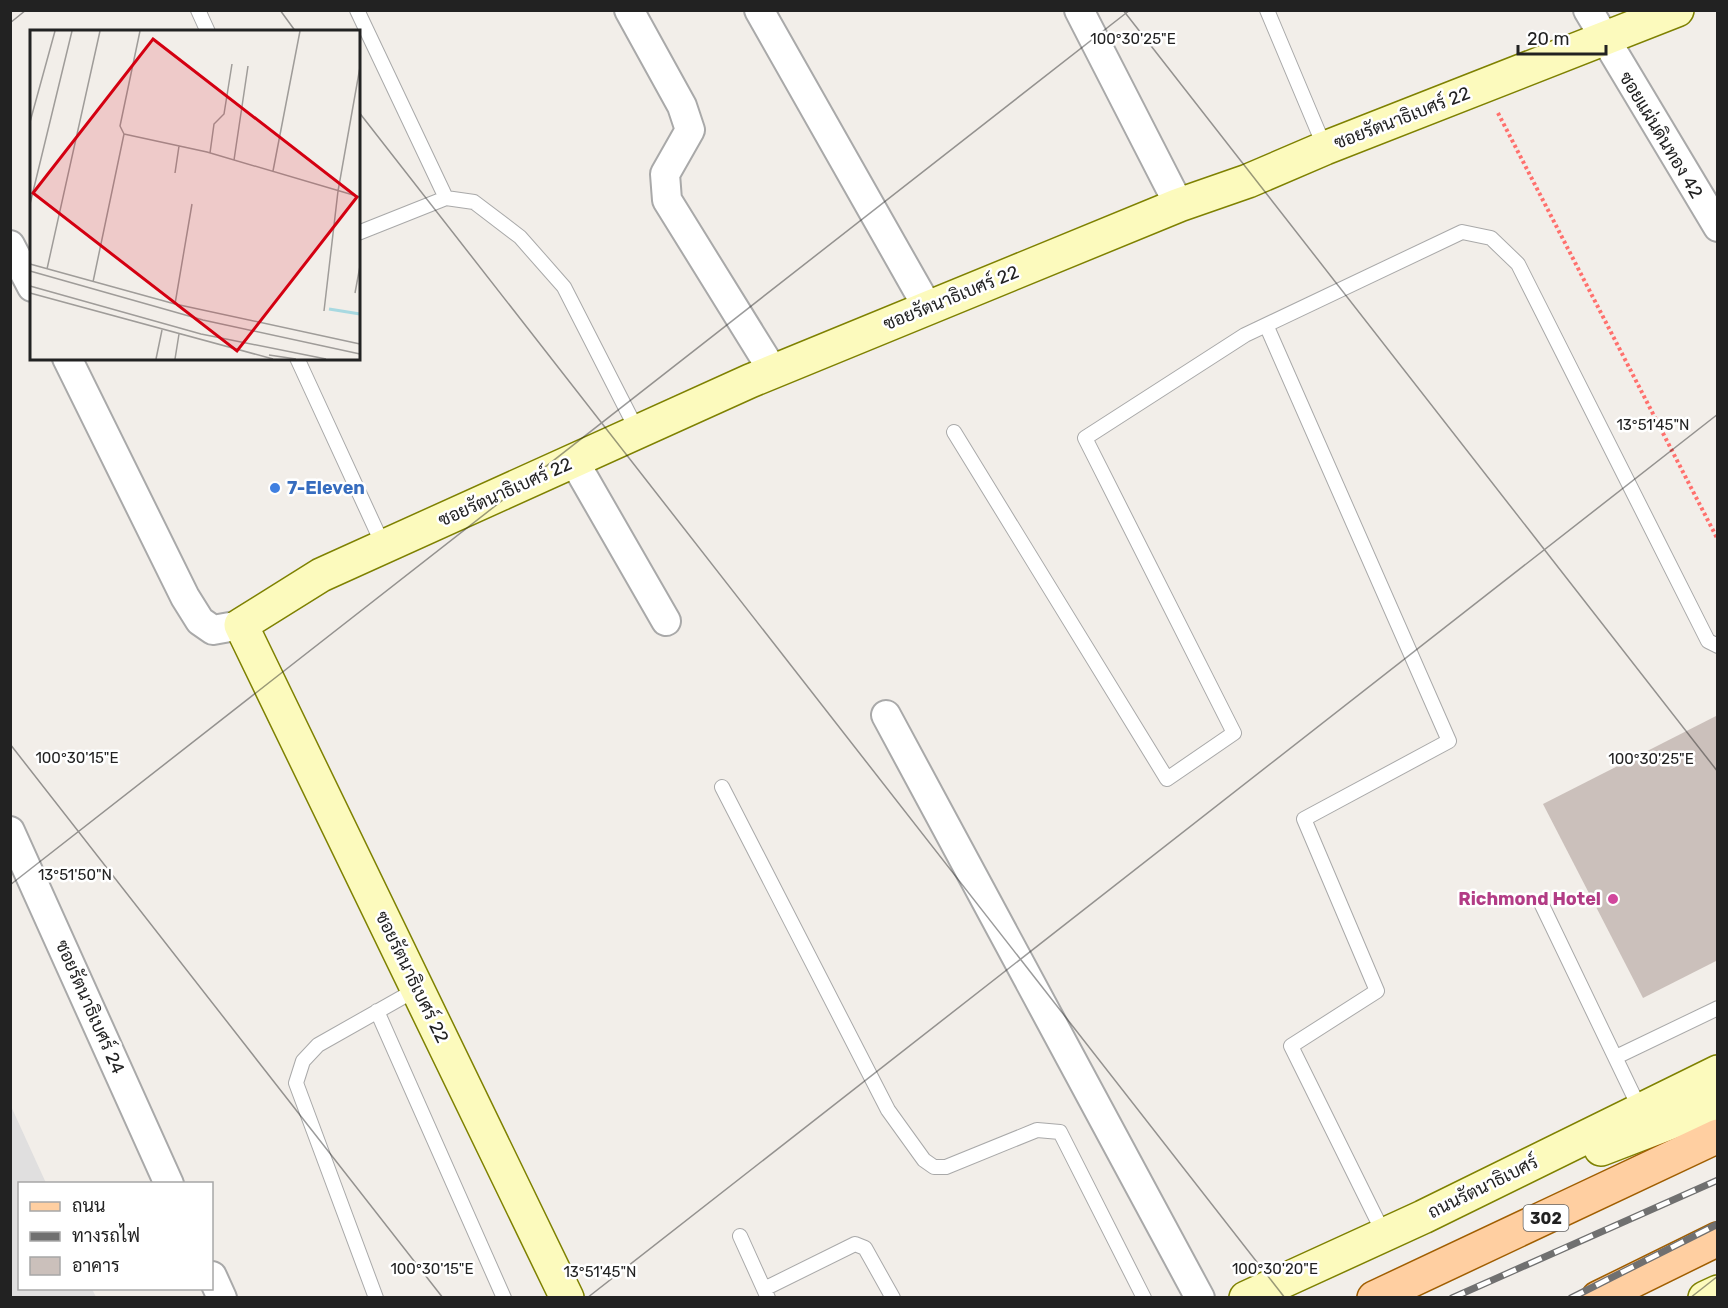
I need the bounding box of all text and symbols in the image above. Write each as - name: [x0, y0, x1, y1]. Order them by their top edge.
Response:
- scale bar: [1518, 18, 1606, 56]
- text: 20 m: [1527, 28, 1569, 50]
- inset map: [30, 30, 360, 360]
- text: 100°30'25"E: [1090, 30, 1176, 48]
- street label: ซอยแผ่นดินทอง 42: [1615, 67, 1708, 202]
- street label: ซอยรัตนาธิเบศร์ 22: [1330, 80, 1473, 154]
- street label: ซอยรัตนาธิเบศร์ 22: [879, 259, 1022, 335]
- text: 13°51'45"N: [1616, 416, 1690, 434]
- street label: ซอยรัตนาธิเบศร์ 22: [434, 451, 575, 531]
- place label: 7-Eleven: [287, 477, 365, 499]
- marker: 7-Eleven: [268, 481, 282, 495]
- text: 100°30'15"E: [35, 749, 119, 767]
- text: 100°30'25"E: [1608, 750, 1694, 768]
- text: 13°51'50"N: [38, 866, 112, 884]
- place label: Richmond Hotel: [1458, 888, 1601, 910]
- marker: Richmond Hotel: [1606, 892, 1620, 906]
- street label: ซอยรัตนาธิเบศร์ 22: [371, 907, 455, 1046]
- street label: ซอยรัตนาธิเบศร์ 24: [51, 936, 131, 1077]
- street label: ถนนรัตนาธิเบศร์: [1423, 1149, 1542, 1223]
- legend: [18, 1182, 213, 1290]
- text: ถนน: [72, 1195, 105, 1217]
- road number: 302: [1524, 1205, 1568, 1231]
- text: ทางรถไฟ: [72, 1223, 140, 1247]
- text: อาคาร: [72, 1255, 120, 1277]
- text: 100°30'15"E: [390, 1260, 474, 1278]
- text: 100°30'20"E: [1232, 1260, 1318, 1278]
- text: 13°51'45"N: [563, 1263, 637, 1281]

